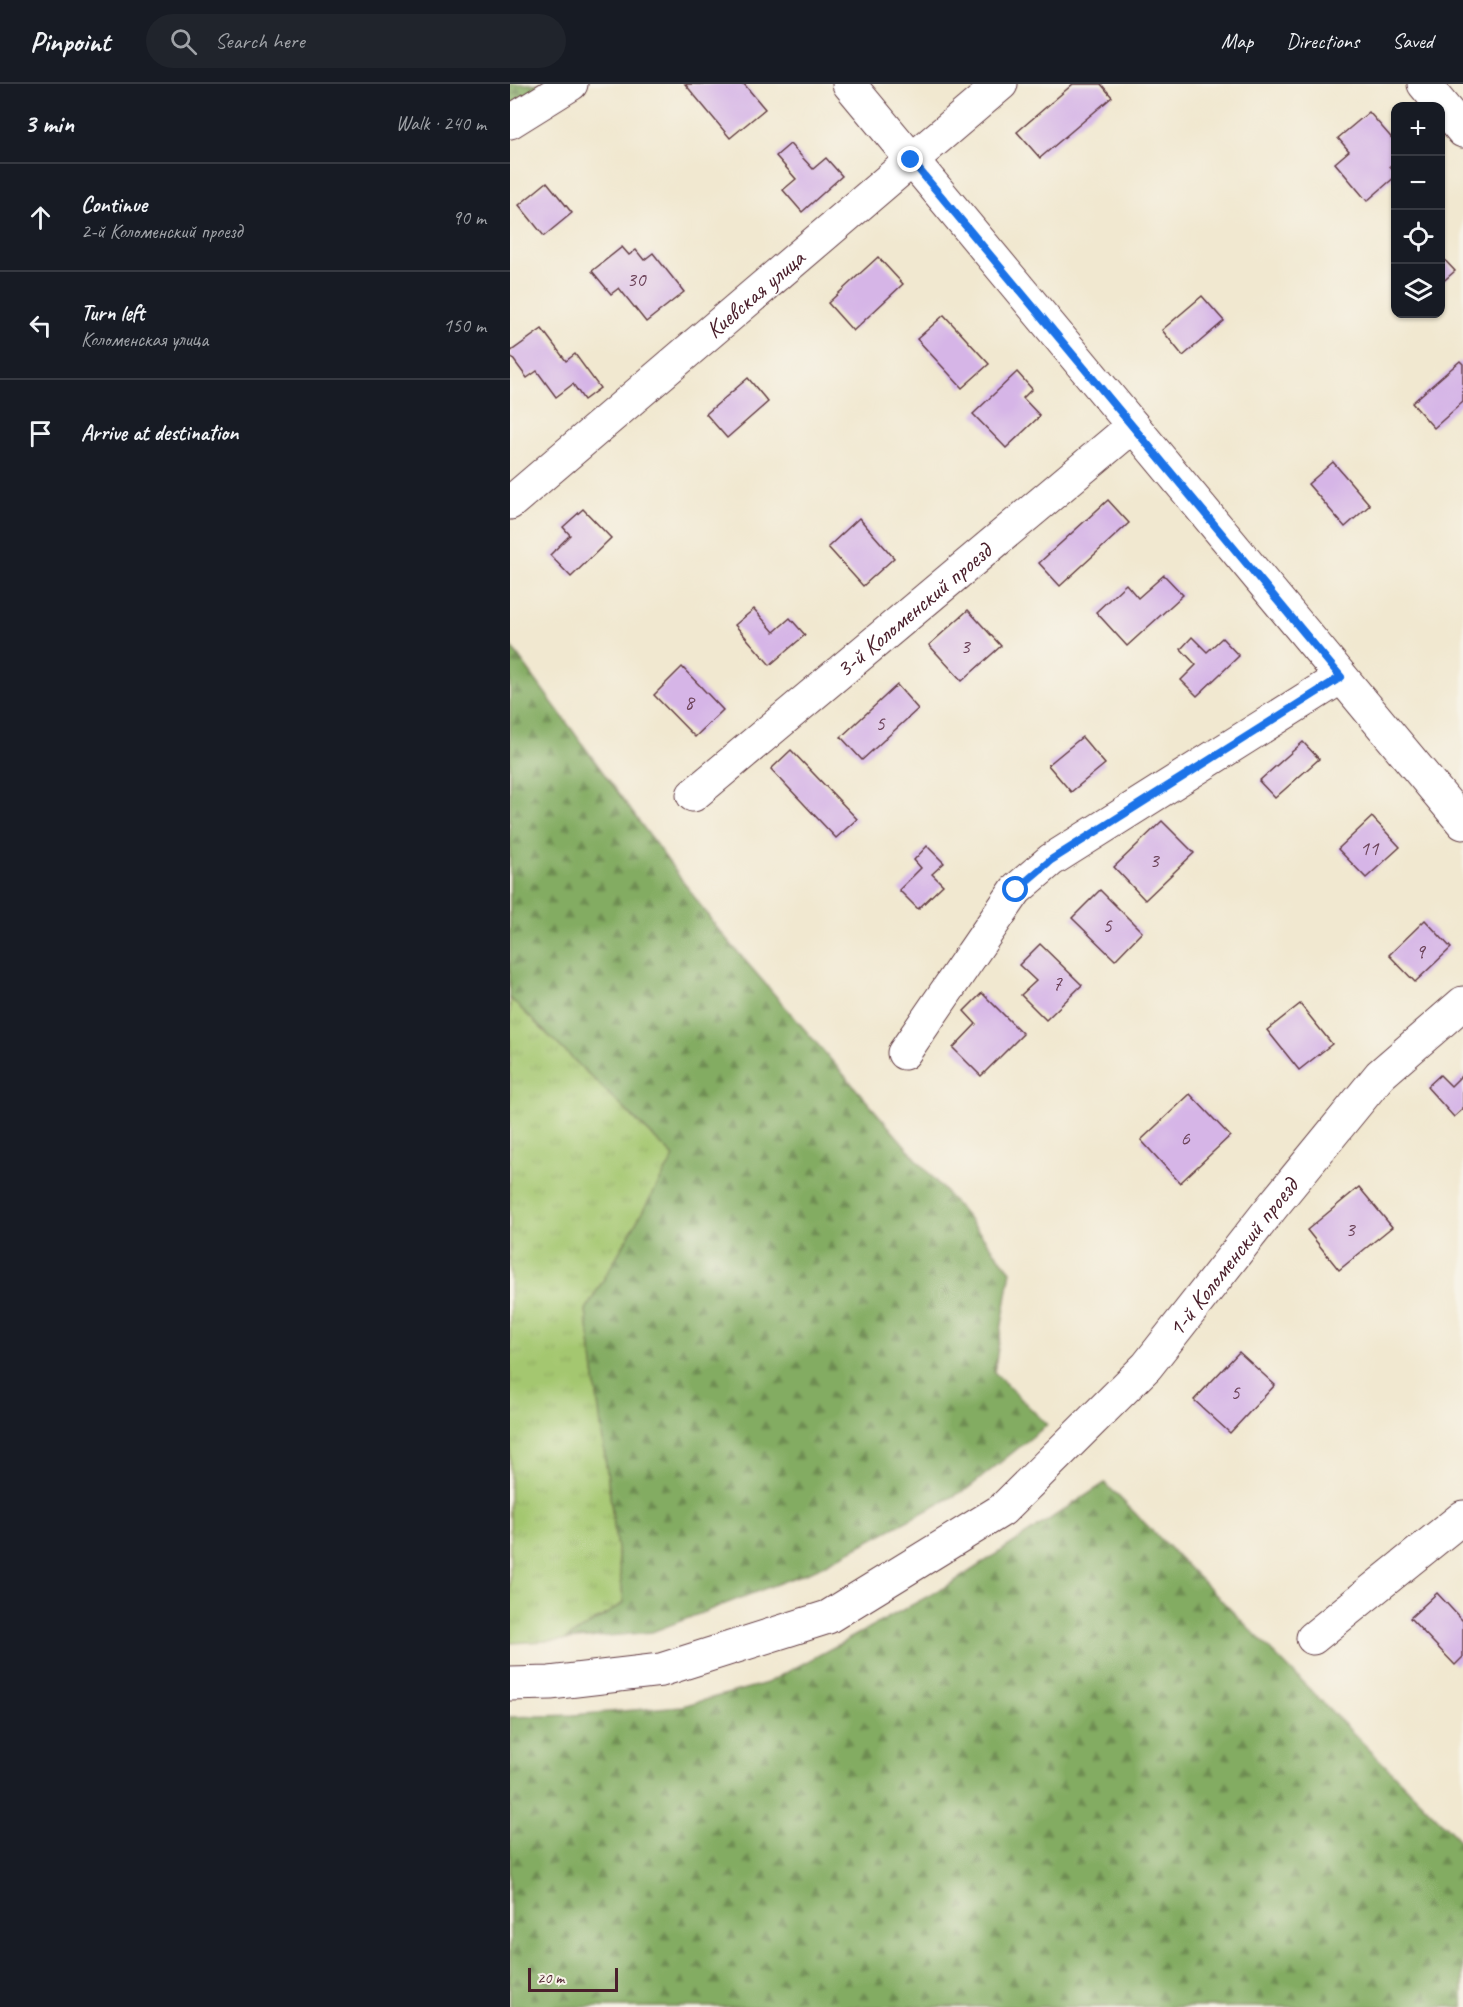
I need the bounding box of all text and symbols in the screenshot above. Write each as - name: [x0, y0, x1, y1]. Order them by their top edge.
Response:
- search box: [146, 14, 566, 68]
- text: Pinpoint: [30, 24, 110, 59]
- icon: search: [167, 25, 200, 58]
- text: Search here: [215, 27, 305, 55]
- text: Map: [1221, 28, 1253, 54]
- text: Directions: [1286, 28, 1359, 54]
- text: Saved: [1392, 28, 1433, 54]
- map controls: [1391, 102, 1445, 318]
- button: +: [1391, 102, 1445, 156]
- text: 3 min: [24, 107, 74, 140]
- text: Walk · 240 m: [396, 111, 486, 136]
- route end: [897, 146, 923, 172]
- button: −: [1391, 156, 1445, 210]
- text: Continue: [81, 191, 147, 219]
- icon: ahead: [24, 201, 57, 234]
- text: 90 m: [452, 205, 486, 230]
- button: locate: [1391, 210, 1445, 264]
- text: 2-й Коломенский проезд: [81, 219, 242, 244]
- street label: Киевская улица: [699, 242, 812, 345]
- button: layers: [1391, 264, 1445, 318]
- house number: 30: [627, 266, 647, 292]
- text: Turn left: [81, 299, 145, 327]
- icon: left: [24, 309, 57, 342]
- text: 150 m: [443, 313, 486, 338]
- text: Коломенская улица: [81, 327, 208, 352]
- icon: arrive: [24, 417, 57, 450]
- text: Arrive at destination: [81, 419, 238, 447]
- street label: 3-й Коломенский проезд: [830, 537, 996, 683]
- house number: 3: [960, 633, 970, 659]
- house number: 8: [684, 689, 696, 715]
- house number: 5: [875, 710, 886, 736]
- house number: 11: [1360, 835, 1380, 861]
- house number: 3: [1149, 847, 1160, 873]
- route start: [1002, 876, 1028, 902]
- house number: 5: [1102, 912, 1113, 938]
- house number: 9: [1415, 938, 1426, 964]
- house number: 7: [1052, 970, 1063, 996]
- house number: 6: [1180, 1125, 1190, 1151]
- street label: 1-й Коломенский проезд: [1161, 1170, 1306, 1343]
- house number: 3: [1345, 1216, 1356, 1242]
- house number: 5: [1230, 1379, 1241, 1405]
- scale bar: [528, 1965, 618, 1992]
- text: 20 m: [537, 1968, 564, 1988]

